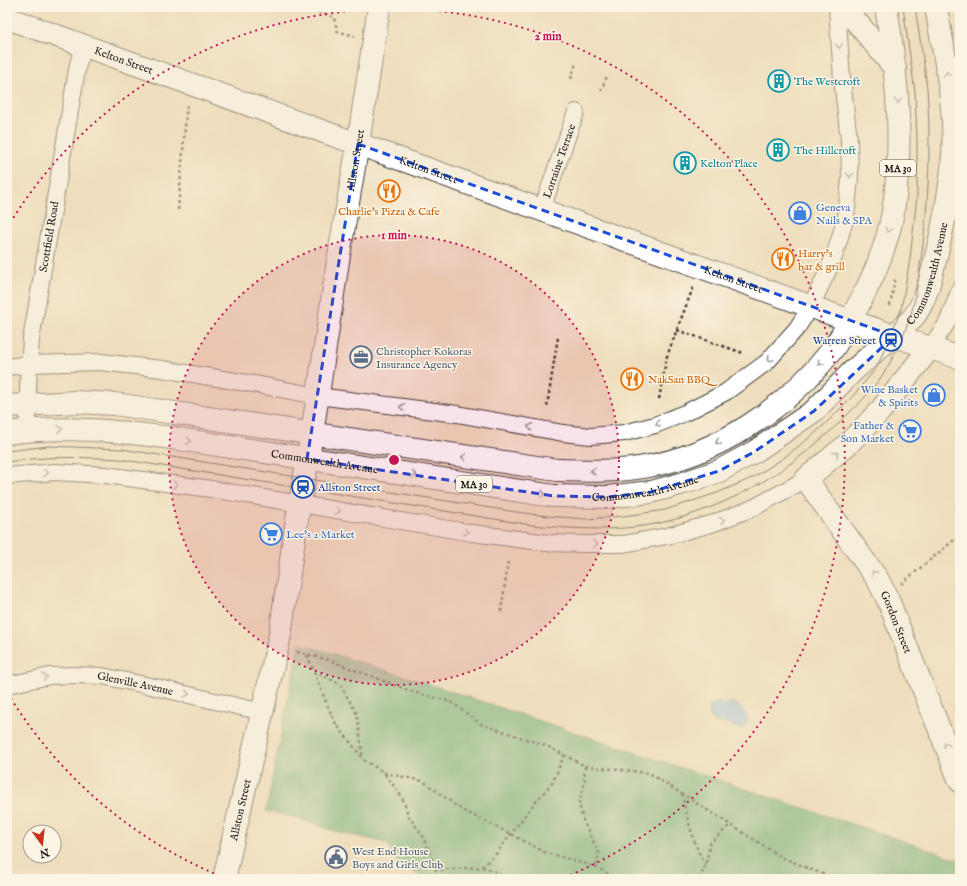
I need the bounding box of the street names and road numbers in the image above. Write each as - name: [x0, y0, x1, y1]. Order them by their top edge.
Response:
- street label: Kelton Street: [92, 44, 155, 78]
- street label: Lorraine Terrace: [540, 122, 579, 200]
- street label: Allston Street: [344, 128, 368, 194]
- street label: Kelton Street: [397, 153, 460, 187]
- road number: MA 30: [880, 160, 916, 176]
- street label: Scottfield Road: [37, 200, 63, 273]
- street label: Commonwealth Avenue: [904, 221, 951, 329]
- street label: Kelton Street: [702, 263, 765, 297]
- street label: Commonwealth Avenue: [270, 447, 379, 477]
- street label: Commonwealth Avenue: [592, 473, 700, 505]
- road number: MA 30: [456, 476, 492, 492]
- street label: Gordon Street: [877, 589, 915, 656]
- street label: Glenville Avenue: [97, 670, 175, 699]
- street label: Allston Street: [227, 778, 255, 843]

